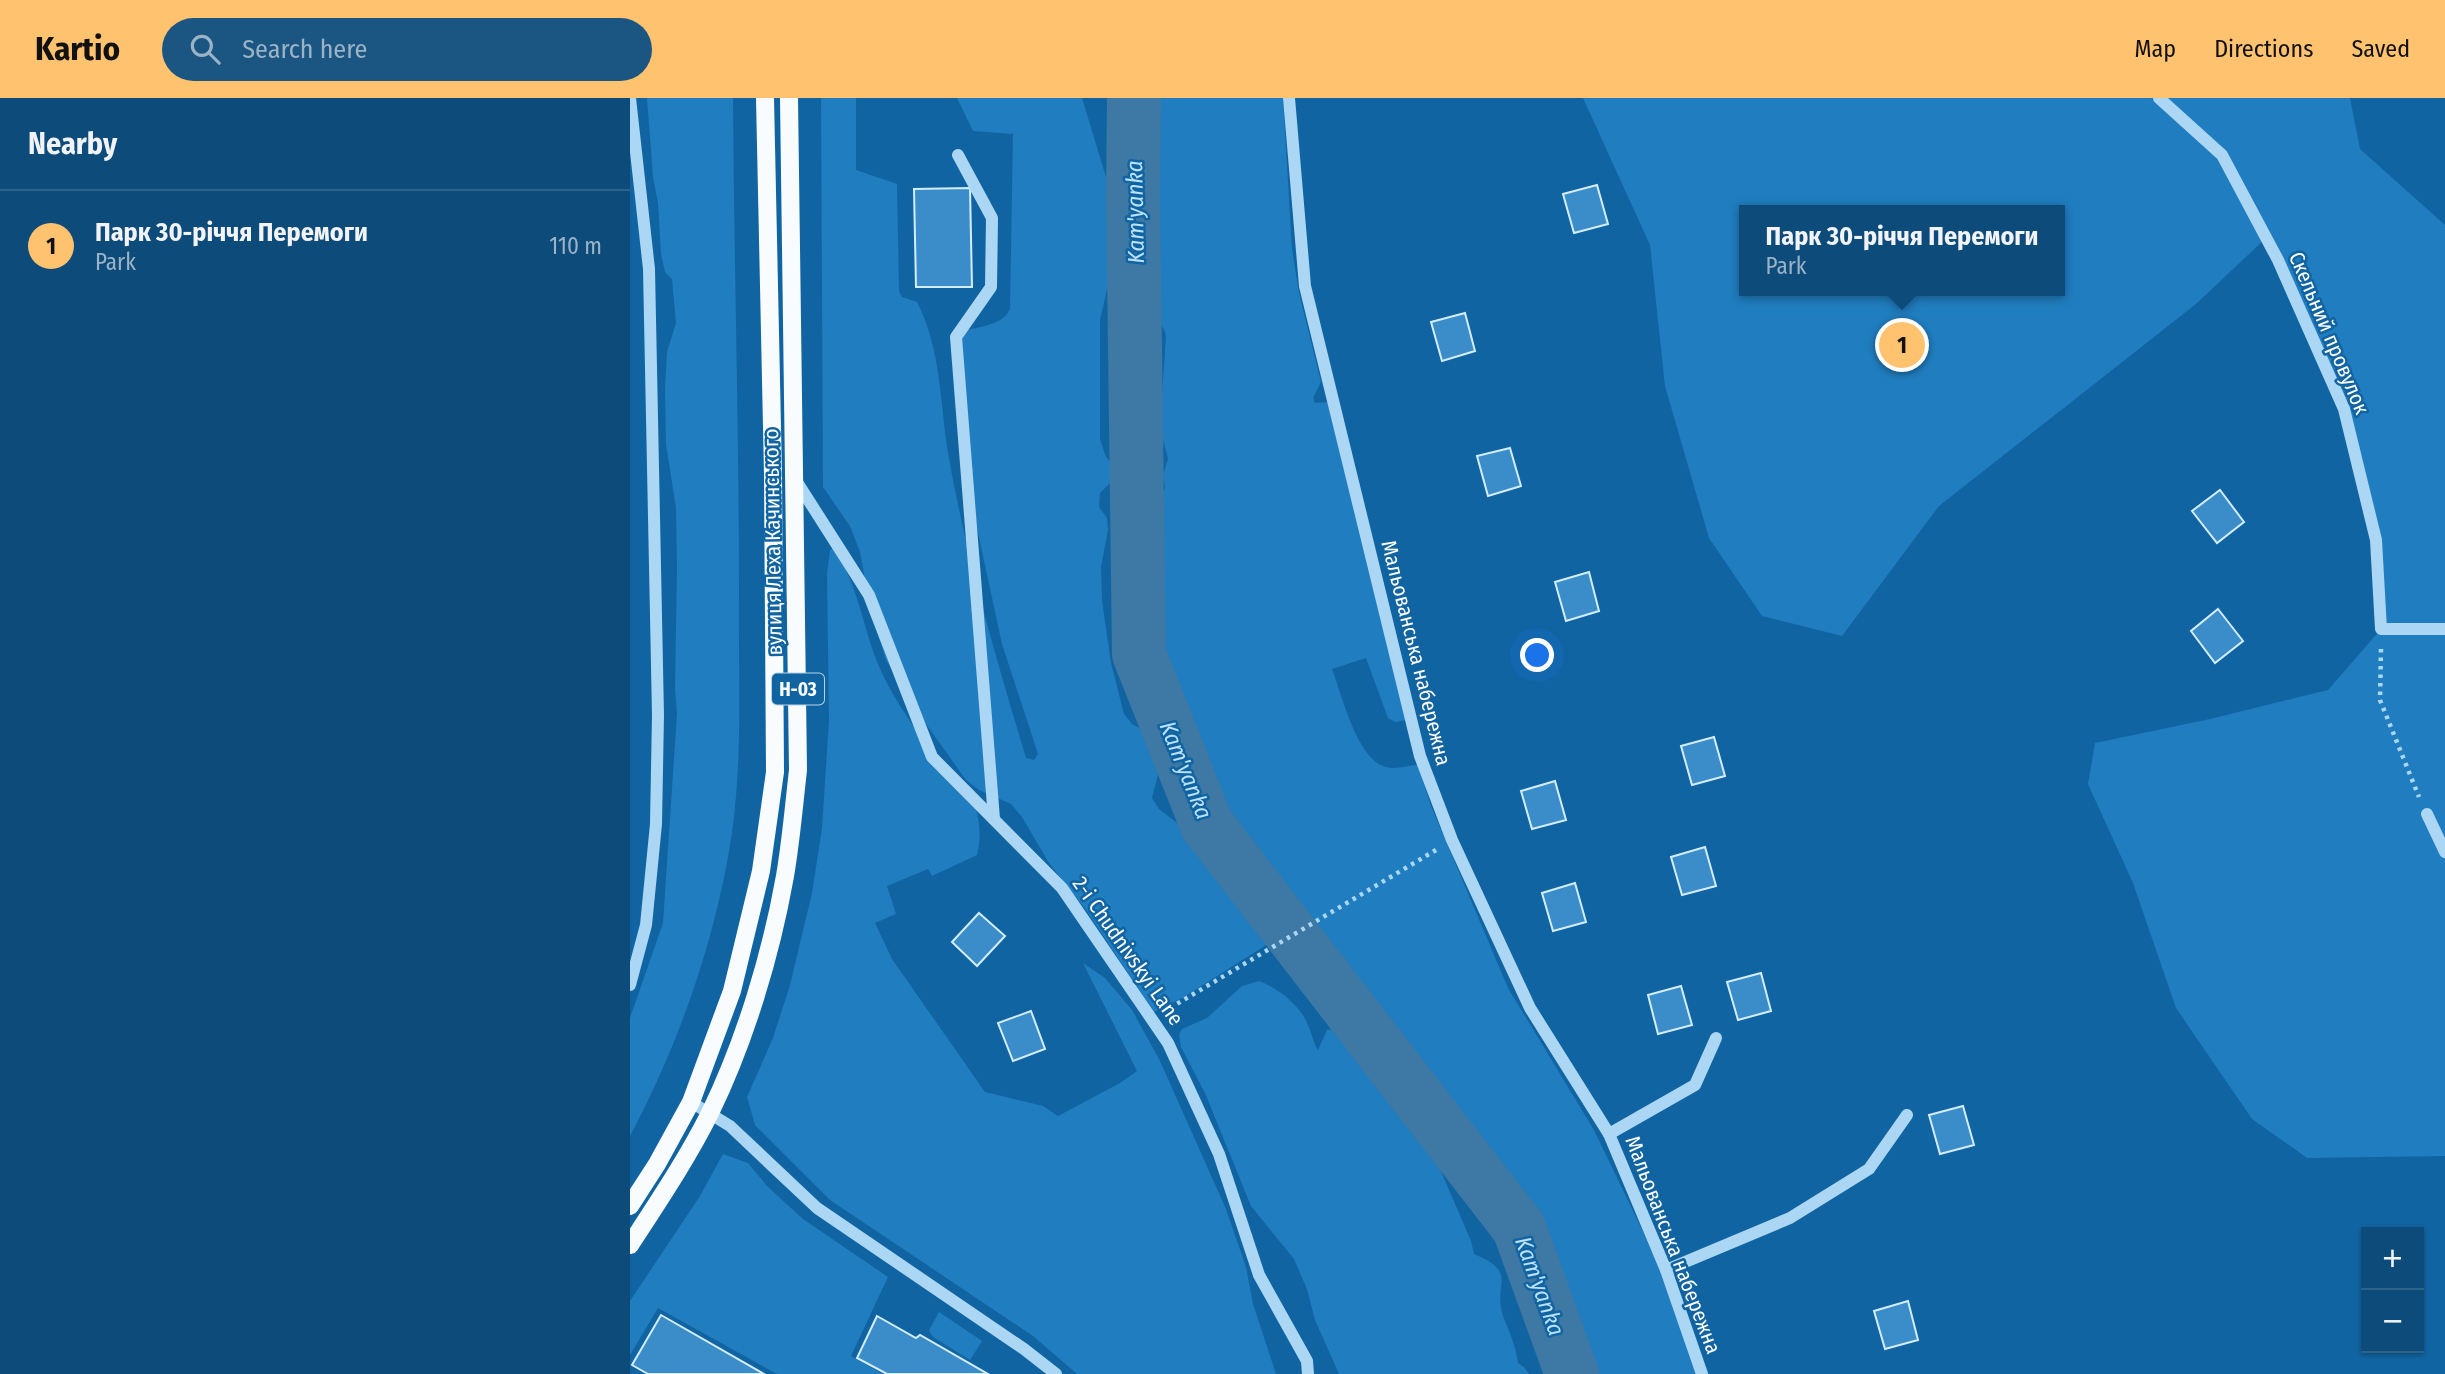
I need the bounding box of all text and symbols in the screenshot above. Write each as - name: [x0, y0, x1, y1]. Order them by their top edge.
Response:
- search box: [162, 18, 652, 81]
- text: Kartio: [35, 29, 120, 69]
- icon: search: [186, 30, 224, 68]
- text: Search here: [242, 34, 367, 65]
- text: Map: [2135, 35, 2176, 63]
- text: Directions: [2214, 35, 2313, 63]
- text: Saved: [2351, 35, 2410, 63]
- text: Nearby: [28, 126, 117, 162]
- water label: Kam'yanka: [1120, 160, 1150, 264]
- popup: [1739, 205, 2065, 296]
- text: Парк 30-річчя Перемоги: [95, 217, 368, 248]
- text: Парк 30-річчя Перемоги: [1766, 221, 2038, 252]
- text: 1: [46, 232, 56, 260]
- text: 110 m: [549, 232, 602, 260]
- text: Park: [95, 248, 136, 276]
- street label: Скельний провулок: [2283, 248, 2375, 418]
- text: Park: [1766, 252, 1806, 280]
- pin: 1: [1879, 319, 1925, 371]
- street label: вулиця Леха Качинського: [758, 428, 788, 656]
- street label: Мальованська набережна: [1375, 538, 1457, 768]
- your location: [1520, 638, 1554, 672]
- road number: Н-03: [772, 674, 824, 704]
- water label: Kam'yanka: [1154, 717, 1218, 823]
- street label: 2-i Chudnivskyi Lane: [1067, 872, 1189, 1030]
- street label: Мальованська набережна: [1619, 1132, 1727, 1358]
- map controls: [2361, 1227, 2424, 1353]
- button: +: [2361, 1227, 2424, 1290]
- water label: Kam'yanka: [1509, 1233, 1571, 1339]
- button: −: [2361, 1290, 2424, 1353]

